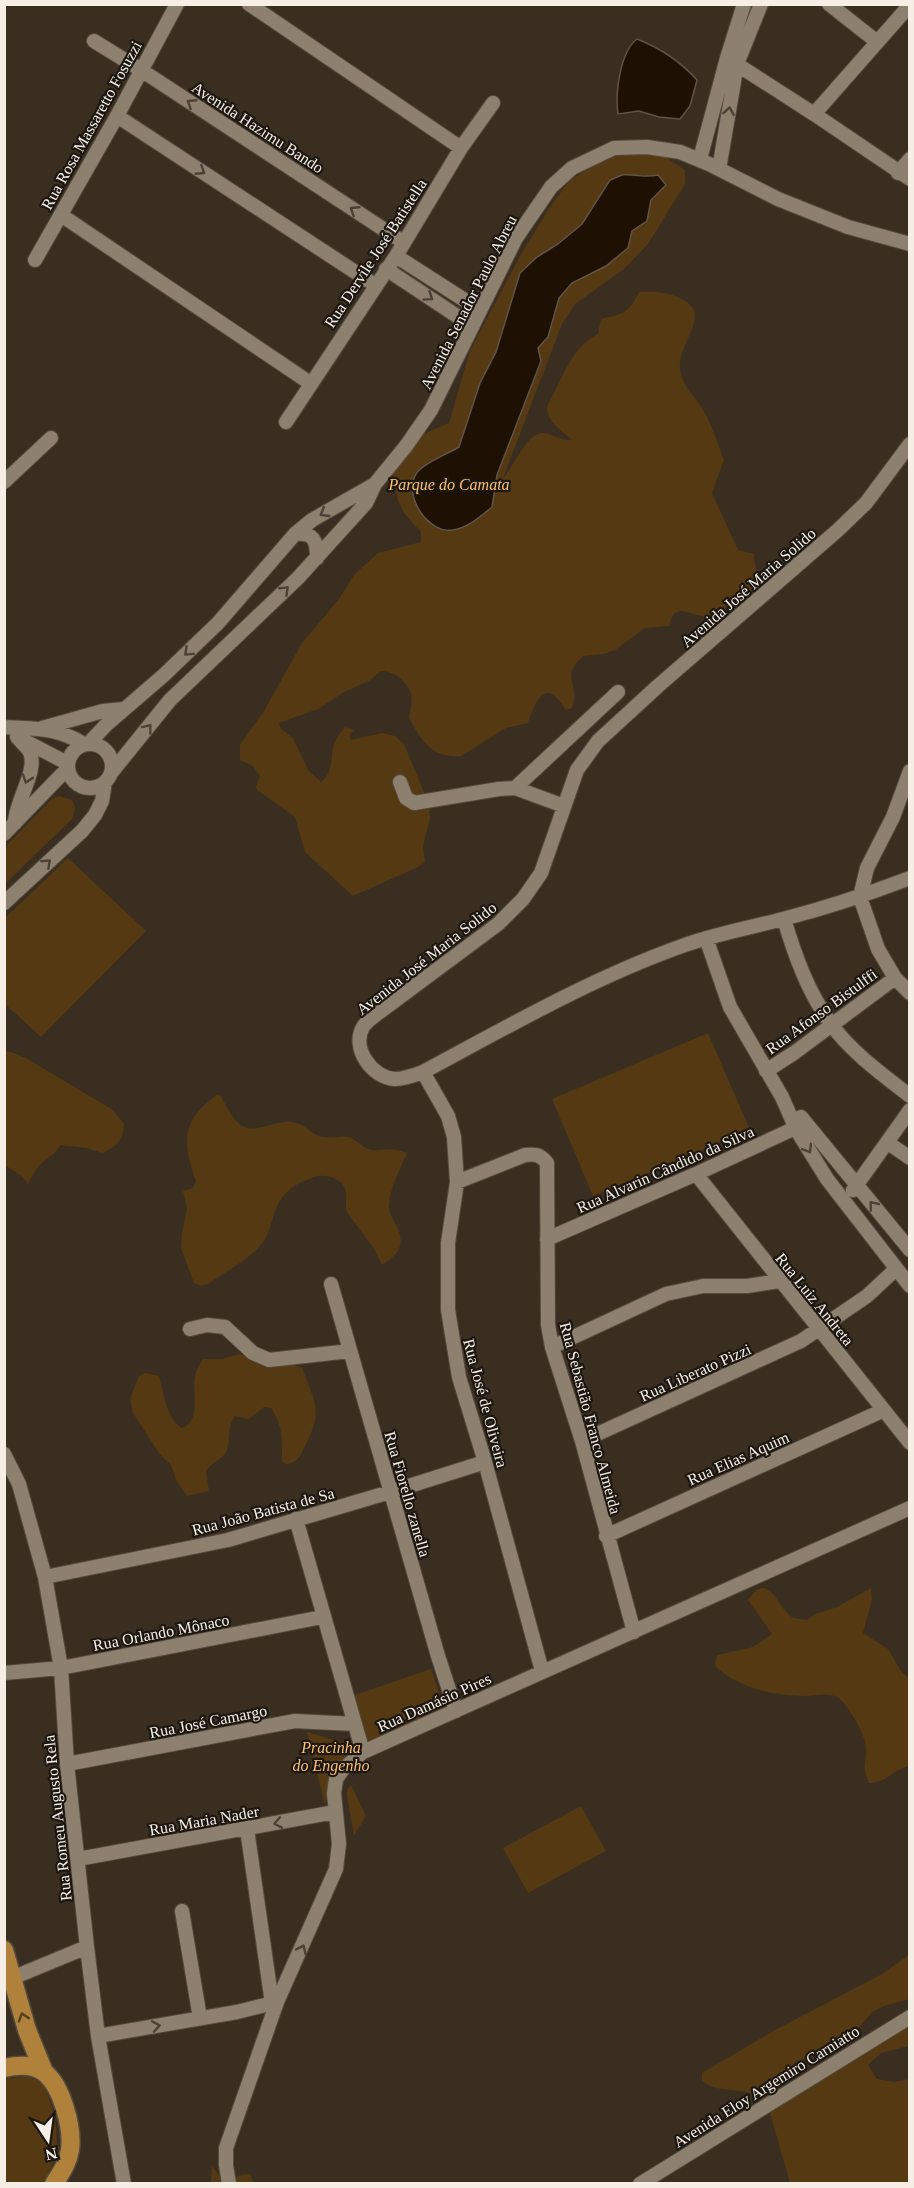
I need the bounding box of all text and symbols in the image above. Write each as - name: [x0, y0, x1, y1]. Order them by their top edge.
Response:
- street label: Rua Rosa Massaretto Fosuzzi: [38, 38, 145, 212]
- street label: Avenida Hazimu Bando: [189, 79, 327, 176]
- one-way arrow: [187, 99, 198, 110]
- one-way arrow: [722, 106, 735, 116]
- one-way arrow: [194, 164, 205, 175]
- street label: Rua Dervile José Batistella: [321, 176, 430, 331]
- one-way arrow: [350, 206, 361, 217]
- street label: Avenida Senador Paulo Abreu: [417, 212, 520, 392]
- one-way arrow: [422, 290, 433, 301]
- park label: Parque do Camata: [387, 476, 510, 494]
- one-way arrow: [320, 505, 330, 517]
- street label: Avenida José Maria Solido: [678, 524, 819, 650]
- one-way arrow: [279, 586, 289, 597]
- one-way arrow: [185, 644, 196, 655]
- one-way arrow: [141, 724, 152, 735]
- one-way arrow: [22, 773, 35, 784]
- one-way arrow: [41, 859, 51, 870]
- street label: Avenida José Maria Solido: [353, 899, 500, 1018]
- street label: Rua Afonso Bistulffi: [762, 965, 881, 1057]
- street label: Rua Alvarin Cândido da Silva: [574, 1123, 756, 1216]
- one-way arrow: [801, 1143, 813, 1153]
- one-way arrow: [869, 1200, 880, 1211]
- street label: Rua Luiz Andreta: [772, 1250, 857, 1349]
- street label: Rua Sebastião Franco Almeida: [557, 1320, 624, 1516]
- street label: Rua José de Oliveira: [460, 1337, 511, 1469]
- street label: Rua Liberato Pizzi: [637, 1340, 754, 1405]
- street label: Rua Elias Aquim: [685, 1428, 793, 1489]
- street label: Rua Fiorello zanella: [381, 1429, 434, 1559]
- street label: Rua João Batista de Sa: [190, 1484, 336, 1539]
- street label: Rua Orlando Mônaco: [91, 1611, 231, 1654]
- street label: Rua Damásio Pires: [375, 1670, 494, 1735]
- street label: Rua José Camargo: [148, 1702, 269, 1742]
- street label: Rua Romeu Augusto Rela: [40, 1734, 76, 1902]
- park label: Pracinha do Engenho: [293, 1739, 369, 1775]
- street label: Rua Maria Nader: [148, 1802, 261, 1839]
- one-way arrow: [273, 1816, 283, 1829]
- one-way arrow: [294, 1944, 306, 1955]
- one-way arrow: [18, 2012, 30, 2023]
- one-way arrow: [150, 2020, 160, 2033]
- street label: Avenida Eloy Argemiro Carniatto: [670, 2022, 863, 2152]
- north arrow: [18, 2110, 78, 2170]
- text: N: [43, 2145, 59, 2164]

